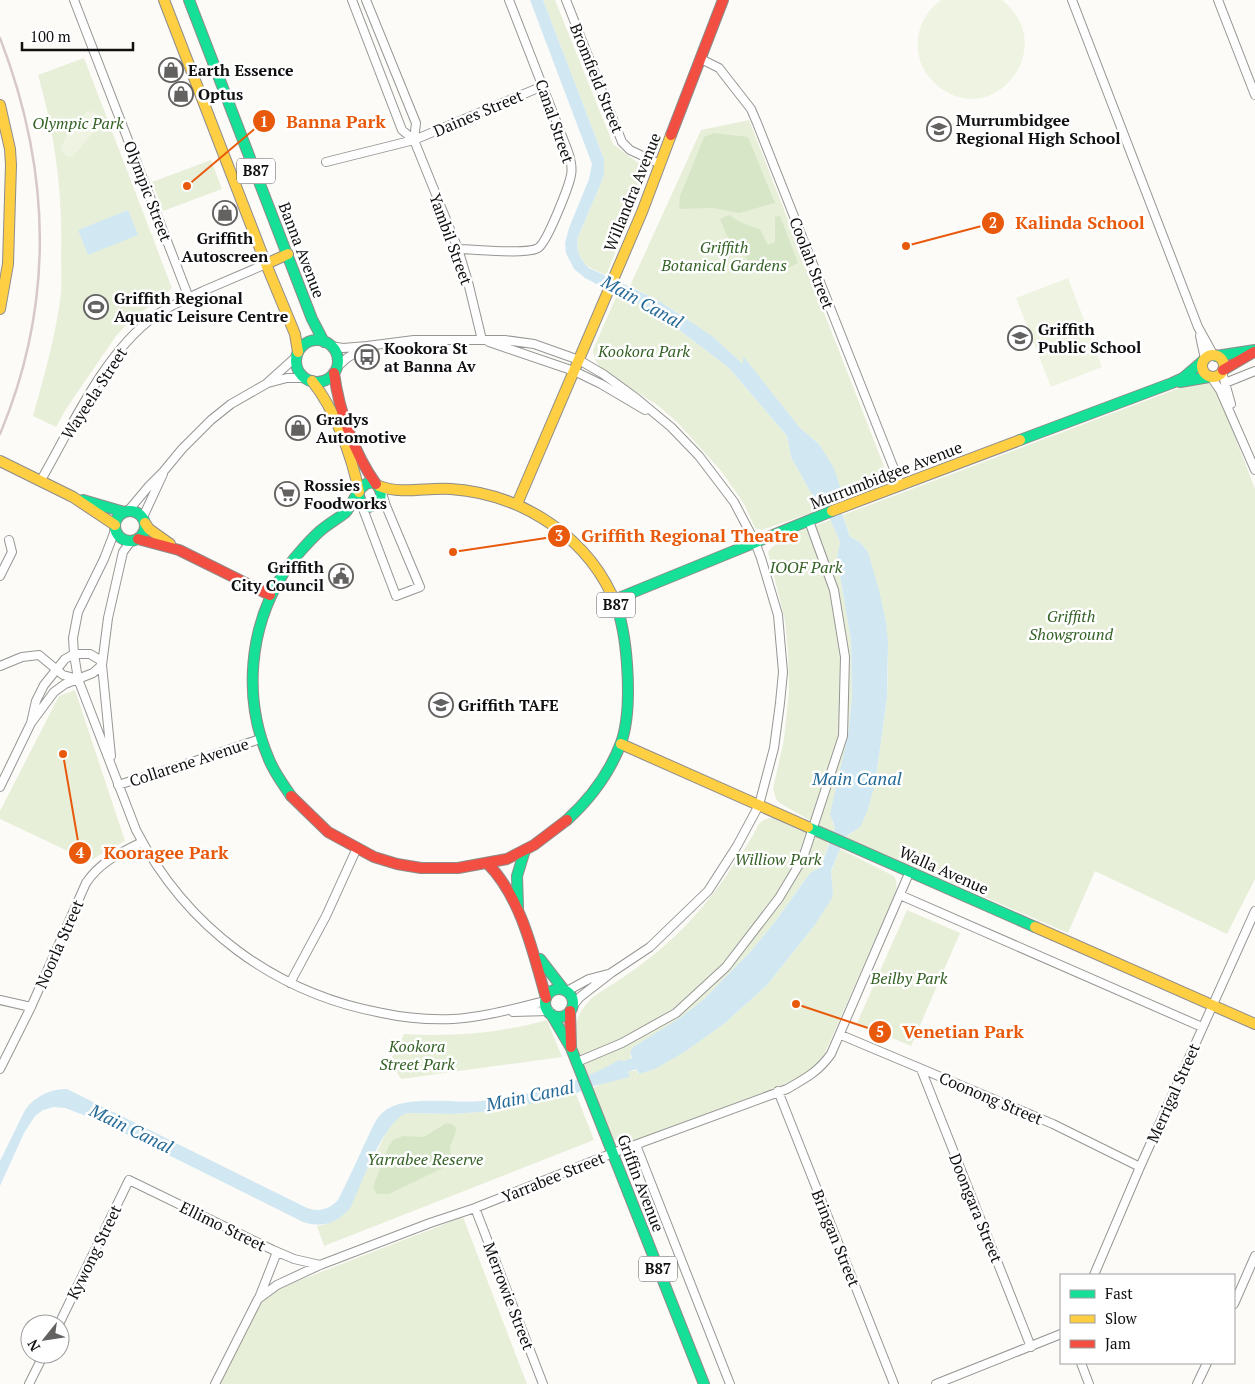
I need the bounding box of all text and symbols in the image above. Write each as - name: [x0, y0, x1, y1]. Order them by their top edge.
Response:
- scale bar: [22, 20, 134, 52]
- street label: Bromfield Street: [565, 20, 629, 136]
- text: 100 m: [30, 26, 71, 46]
- shop icon: Earth Essence: [158, 57, 184, 83]
- place label: Earth Essence: [188, 59, 294, 81]
- street label: Canal Street: [530, 76, 580, 166]
- shop icon: Optus: [168, 81, 194, 107]
- place label: Optus: [198, 83, 243, 105]
- street label: Daines Street: [430, 84, 526, 142]
- callout: Banna Park: [251, 105, 396, 138]
- text: Banna Park: [286, 109, 386, 133]
- place label: Murrumbidgee Regional High School: [956, 109, 1120, 149]
- text: 1: [260, 111, 268, 131]
- park label: Olympic Park: [32, 112, 124, 134]
- school or university icon: Murrumbidgee Regional High School: [926, 116, 952, 142]
- street label: Willandra Avenue: [598, 129, 666, 255]
- street label: Olympic Street: [119, 137, 177, 245]
- road number: B87: [237, 158, 275, 184]
- street label: Yambil Street: [424, 190, 478, 288]
- street label: Banna Avenue: [274, 199, 330, 301]
- shop icon: Griffith Autoscreen: [212, 200, 238, 226]
- callout: Kalinda School: [980, 207, 1155, 240]
- text: Kalinda School: [1015, 210, 1145, 234]
- text: 2: [989, 212, 997, 232]
- street label: Coolah Street: [784, 214, 840, 312]
- place label: Griffith Autoscreen: [182, 227, 269, 267]
- park label: Griffith Botanical Gardens: [660, 236, 787, 276]
- water label: Main Canal: [597, 268, 688, 333]
- place label: Griffith Regional Aquatic Leisure Centre: [114, 287, 289, 327]
- sports icon: Griffith Regional Aquatic Leisure Centre: [83, 294, 109, 320]
- place label: Griffith Public School: [1038, 318, 1141, 358]
- school or university icon: Griffith Public School: [1007, 325, 1033, 351]
- place label: Kookora St at Banna Av: [384, 337, 476, 377]
- park label: Kookora Park: [597, 340, 690, 362]
- street label: Wayeela Street: [56, 343, 132, 443]
- bus stop icon: Kookora St at Banna Av: [354, 344, 380, 370]
- place label: Gradys Automotive: [316, 408, 407, 448]
- shop icon: Gradys Automotive: [285, 415, 311, 441]
- street label: Murrumbidgee Avenue: [807, 436, 965, 514]
- place label: Rossies Foodworks: [304, 474, 387, 514]
- supermarket icon: Rossies Foodworks: [274, 481, 300, 507]
- callout: Griffith Regional Theatre: [547, 519, 809, 552]
- text: Griffith Regional Theatre: [581, 523, 799, 547]
- text: 3: [555, 525, 563, 545]
- place label: Griffith City Council: [231, 556, 325, 596]
- park label: IOOF Park: [769, 556, 843, 578]
- public building icon: Griffith City Council: [328, 563, 354, 589]
- road number: B87: [597, 592, 635, 618]
- park label: Griffith Showground: [1029, 605, 1114, 645]
- school or university icon: Griffith TAFE: [428, 692, 454, 718]
- place label: Griffith TAFE: [458, 694, 559, 716]
- street label: Collarene Avenue: [127, 732, 251, 792]
- water label: Main Canal: [811, 766, 902, 790]
- callout: Kooragee Park: [68, 837, 238, 870]
- text: Kooragee Park: [103, 840, 229, 864]
- street label: Walla Avenue: [896, 840, 992, 900]
- text: 4: [76, 842, 85, 862]
- park label: Williow Park: [734, 848, 822, 870]
- street label: Noorla Street: [30, 896, 88, 992]
- park label: Beilby Park: [870, 967, 948, 989]
- callout: Venetian Park: [867, 1015, 1034, 1048]
- text: Venetian Park: [902, 1019, 1024, 1043]
- text: 5: [876, 1021, 884, 1041]
- park label: Kookora Street Park: [379, 1035, 455, 1075]
- street label: Merrigal Street: [1141, 1040, 1205, 1146]
- street label: Coonong Street: [936, 1066, 1046, 1130]
- water label: Main Canal: [482, 1074, 576, 1116]
- water label: Main Canal: [85, 1097, 177, 1159]
- street label: Griffin Avenue: [612, 1131, 670, 1235]
- street label: Yarrabee Street: [498, 1146, 608, 1208]
- park label: Yarrabee Reserve: [367, 1148, 483, 1170]
- street label: Doongara Street: [944, 1150, 1008, 1266]
- street label: Bringan Street: [807, 1186, 865, 1290]
- street label: Ellimo Street: [176, 1196, 270, 1256]
- street label: Kywong Street: [62, 1201, 126, 1303]
- street label: Merrowie Street: [478, 1239, 540, 1353]
- road number: B87: [639, 1256, 677, 1282]
- legend: [1060, 1274, 1235, 1364]
- text: Fast: [1105, 1283, 1133, 1303]
- text: Slow: [1105, 1308, 1138, 1328]
- north arrow: [20, 1314, 70, 1364]
- text: Jam: [1105, 1333, 1131, 1353]
- text: N: [22, 1336, 44, 1355]

